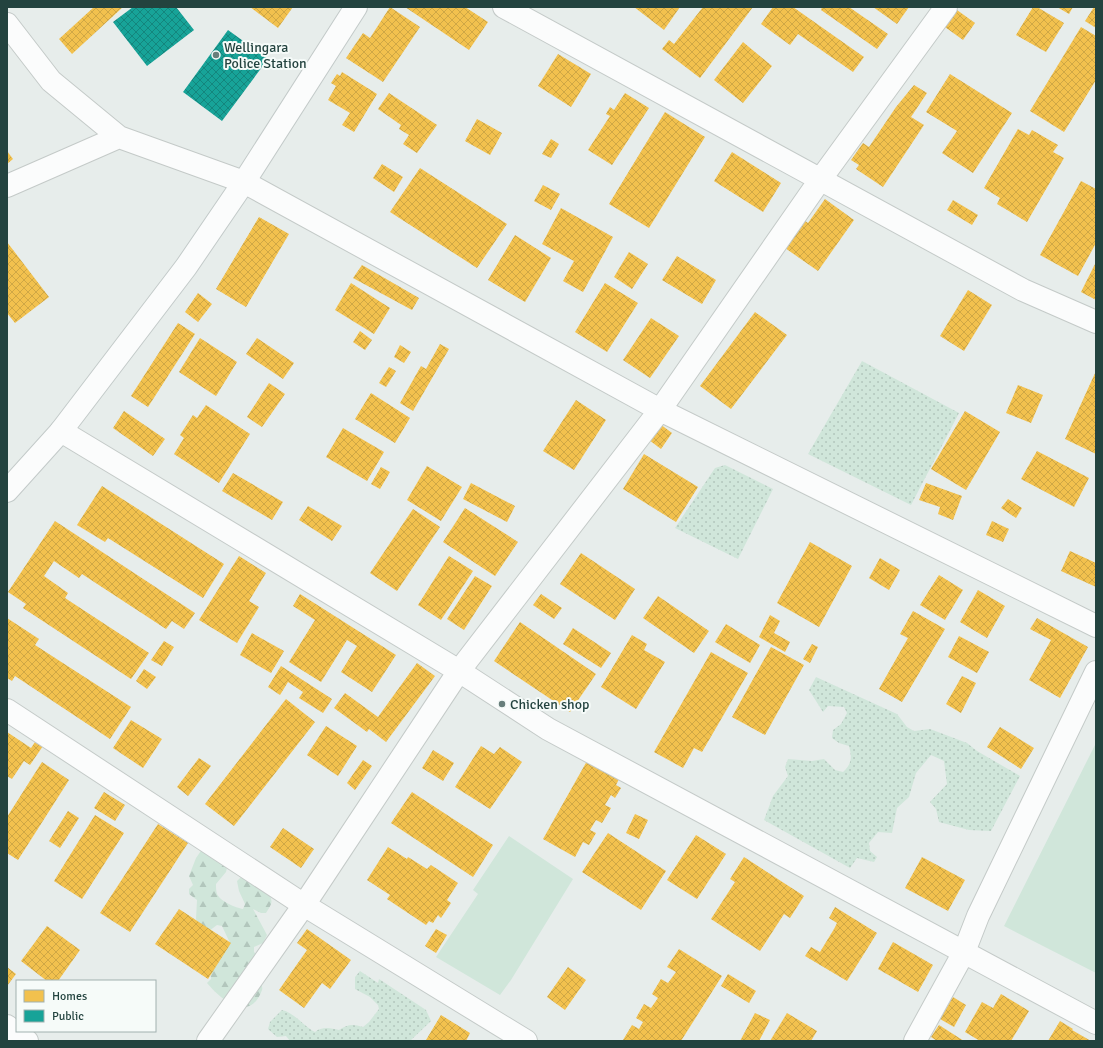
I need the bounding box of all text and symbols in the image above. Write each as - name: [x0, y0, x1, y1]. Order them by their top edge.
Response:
- place label: Wellingara Police Station: [224, 39, 307, 72]
- marker: Wellingara Police Station: [211, 50, 221, 60]
- place label: Chicken shop: [510, 696, 589, 713]
- marker: Chicken shop: [497, 699, 507, 709]
- legend: [16, 980, 156, 1032]
- text: Homes: [52, 989, 87, 1004]
- text: Public: [52, 1009, 84, 1024]

